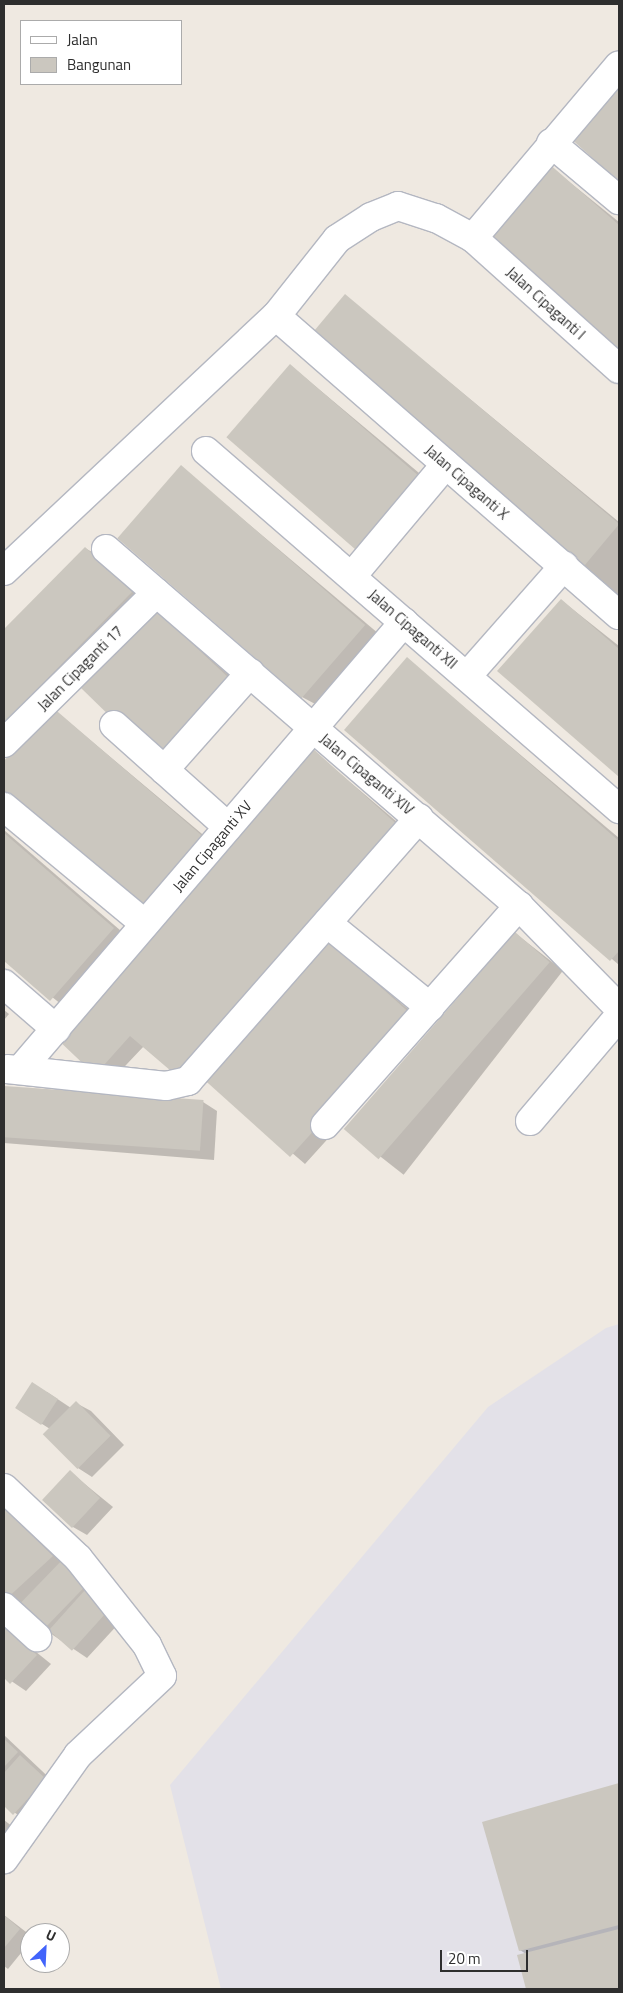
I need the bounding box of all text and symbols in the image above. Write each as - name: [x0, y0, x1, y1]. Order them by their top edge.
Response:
- legend: [20, 20, 182, 85]
- text: Jalan: [67, 28, 98, 51]
- text: Bangunan: [67, 53, 131, 76]
- street label: Jalan Cipaganti I: [503, 263, 589, 343]
- street label: Jalan Cipaganti X: [422, 441, 512, 523]
- street label: Jalan Cipaganti XII: [365, 586, 461, 672]
- street label: Jalan Cipaganti 17: [34, 622, 126, 714]
- street label: Jalan Cipaganti XIV: [316, 730, 418, 818]
- street label: Jalan Cipaganti XV: [169, 797, 255, 895]
- north arrow: [20, 1923, 70, 1973]
- text: U: [43, 1923, 60, 1946]
- scale bar: [443, 1940, 530, 1972]
- text: 20 m: [448, 1947, 481, 1970]

